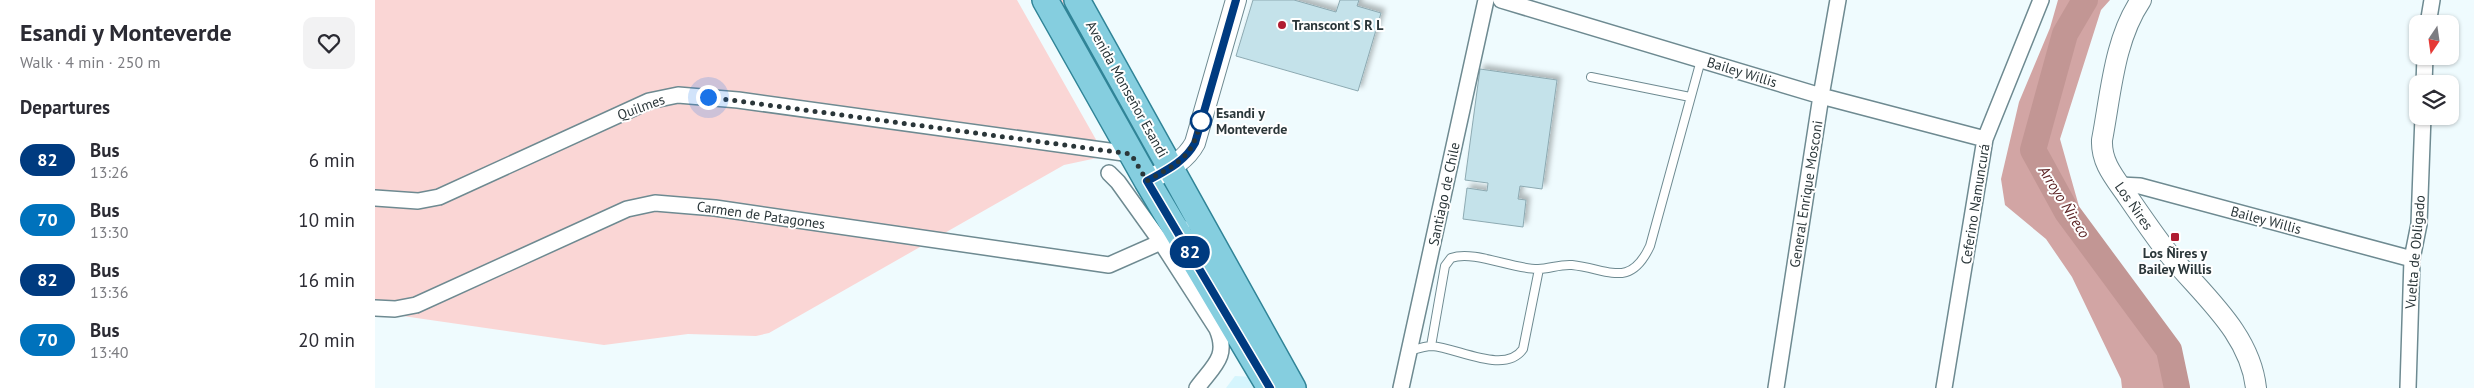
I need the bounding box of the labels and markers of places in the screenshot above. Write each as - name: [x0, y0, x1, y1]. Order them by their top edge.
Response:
- place label: Transcont S R L: [1292, 16, 1384, 34]
- marker: Transcont S R L: [1276, 19, 1288, 31]
- place label: Esandi y Monteverde: [1216, 104, 1287, 138]
- marker: Esandi y Monteverde: [1190, 110, 1212, 132]
- marker: Los Ñires y Bailey Willis: [2169, 231, 2181, 243]
- place label: Los Ñires y Bailey Willis: [2138, 244, 2212, 278]

